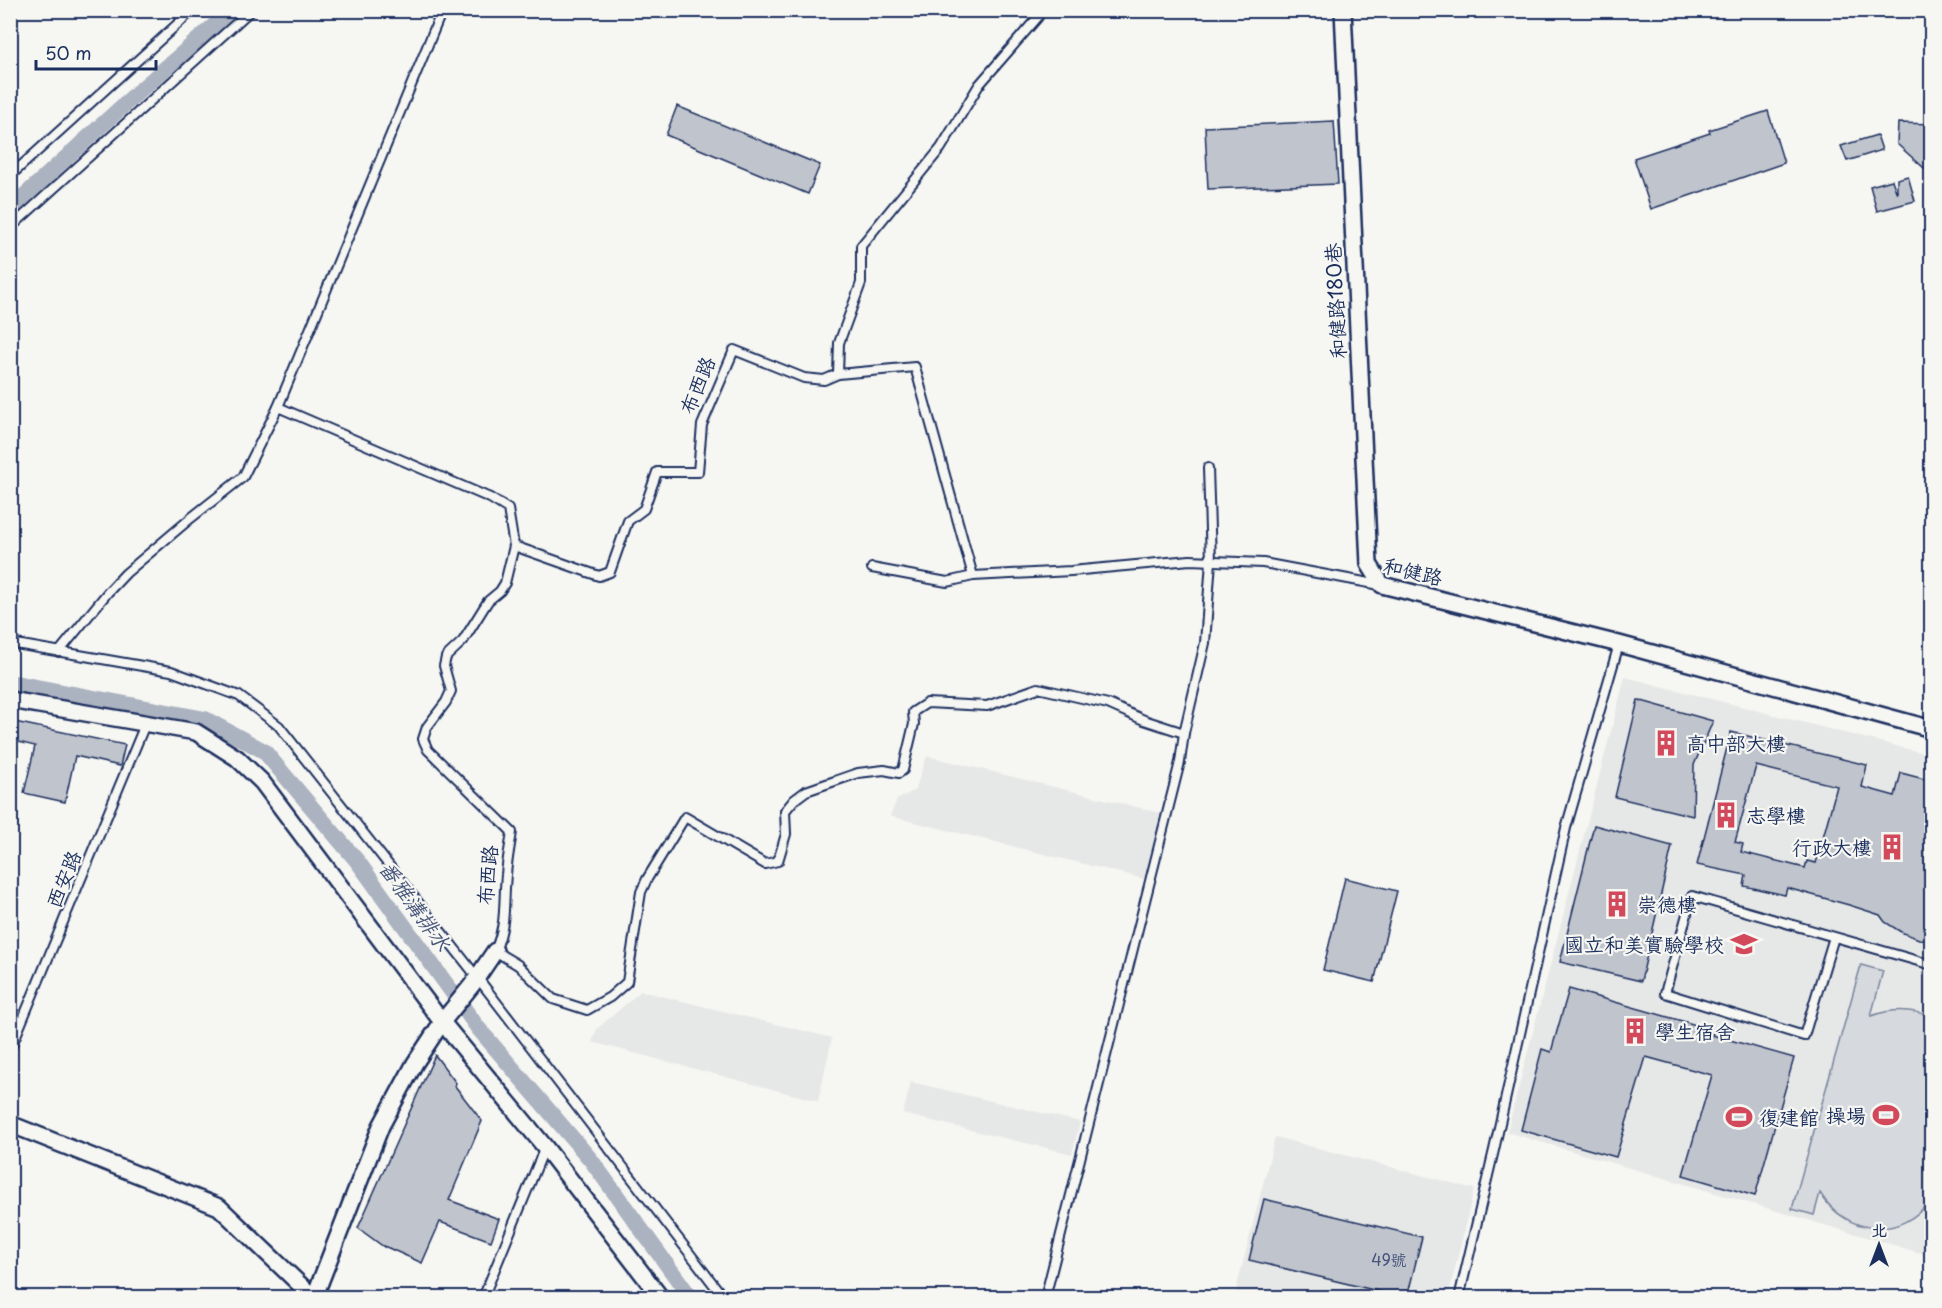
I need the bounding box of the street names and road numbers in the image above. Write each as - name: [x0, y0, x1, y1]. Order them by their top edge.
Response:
- street label: 和健路180巷: [1317, 241, 1353, 360]
- street label: 布西路: [672, 351, 723, 418]
- street label: 和健路: [1380, 550, 1447, 593]
- street label: 布西路: [469, 843, 505, 906]
- street label: 西安路: [38, 845, 89, 912]

